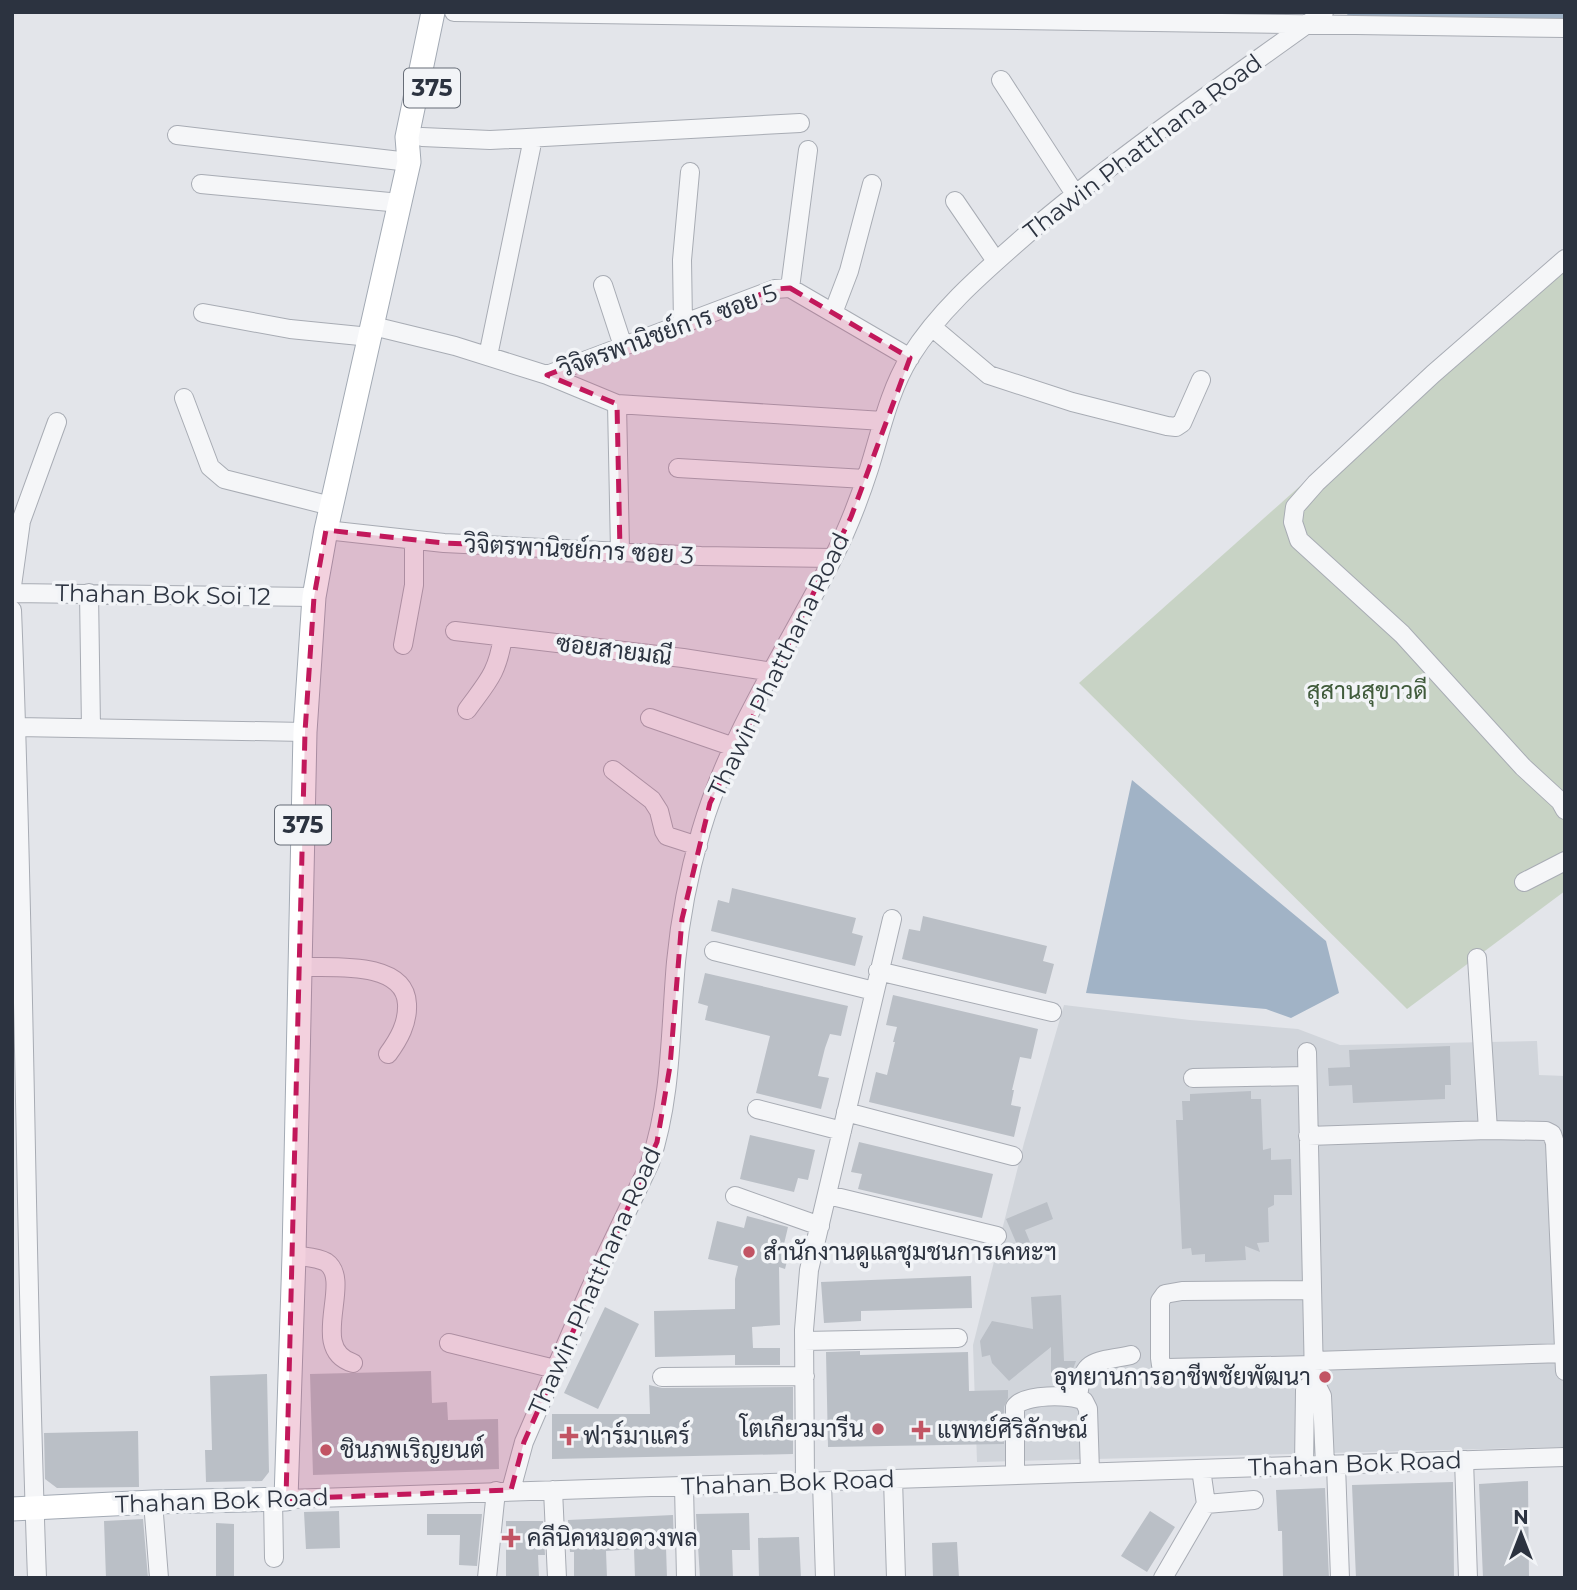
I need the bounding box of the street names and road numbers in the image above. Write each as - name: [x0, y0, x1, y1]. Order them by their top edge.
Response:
- street label: Thawin Phatthana Road: [1018, 48, 1267, 246]
- road number: 375: [404, 68, 460, 108]
- street label: วิจิตรพานิชย์การ ซอย 5: [554, 277, 781, 384]
- street label: วิจิตรพานิชย์การ ซอย 3: [462, 528, 695, 570]
- street label: Thawin Phatthana Road: [702, 528, 855, 802]
- street label: Thahan Bok Soi 12: [55, 578, 271, 611]
- street label: ซอยสายมณี: [554, 628, 674, 671]
- road number: 375: [275, 806, 331, 845]
- street label: Thawin Phatthana Road: [522, 1142, 667, 1419]
- street label: Thahan Bok Road: [1248, 1445, 1462, 1482]
- street label: Thahan Bok Road: [681, 1464, 895, 1501]
- street label: Thahan Bok Road: [115, 1482, 329, 1519]

